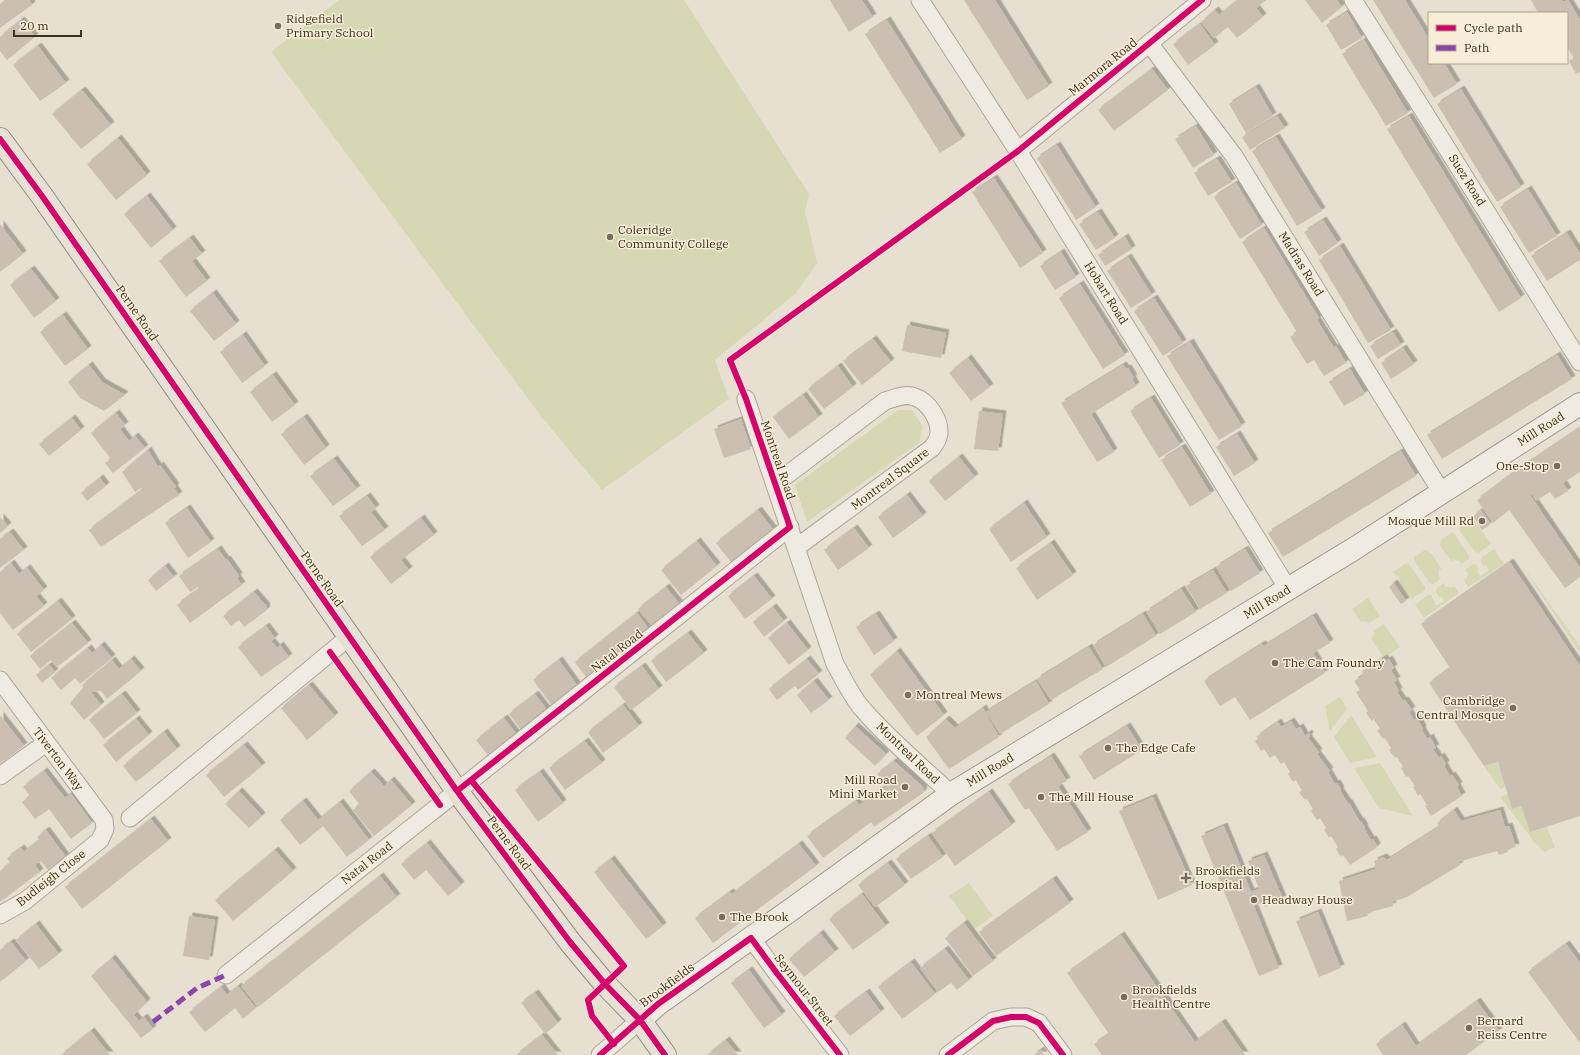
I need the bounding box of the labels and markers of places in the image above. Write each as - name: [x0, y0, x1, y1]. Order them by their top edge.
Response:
- place label: Ridgefield Primary School: [286, 11, 374, 40]
- marker: Ridgefield Primary School: [273, 21, 283, 31]
- place label: Coleridge Community College: [618, 222, 729, 251]
- marker: Coleridge Community College: [605, 232, 615, 242]
- place label: One-Stop: [1496, 458, 1549, 473]
- marker: One-Stop: [1552, 461, 1562, 471]
- place label: Mosque Mill Rd: [1388, 513, 1474, 528]
- marker: Mosque Mill Rd: [1477, 516, 1487, 526]
- place label: The Cam Foundry: [1283, 655, 1385, 670]
- marker: The Cam Foundry: [1270, 658, 1280, 668]
- place label: Montreal Mews: [916, 687, 1002, 702]
- marker: Montreal Mews: [903, 690, 913, 700]
- place label: Cambridge Central Mosque: [1417, 693, 1505, 722]
- marker: Cambridge Central Mosque: [1508, 703, 1518, 713]
- place label: The Edge Cafe: [1116, 740, 1196, 755]
- marker: The Edge Cafe: [1103, 743, 1113, 753]
- place label: Mill Road Mini Market: [829, 772, 897, 801]
- marker: Mill Road Mini Market: [900, 782, 910, 792]
- place label: The Mill House: [1049, 789, 1134, 804]
- marker: The Mill House: [1036, 792, 1046, 802]
- place label: Brookfields Hospital: [1195, 863, 1260, 892]
- marker: Brookfields Hospital: [1180, 872, 1192, 884]
- place label: Headway House: [1262, 892, 1353, 907]
- marker: Headway House: [1249, 895, 1259, 905]
- place label: The Brook: [730, 909, 789, 924]
- marker: The Brook: [717, 912, 727, 922]
- place label: Brookfields Health Centre: [1132, 982, 1210, 1011]
- marker: Brookfields Health Centre: [1119, 992, 1129, 1002]
- place label: Bernard Reiss Centre: [1477, 1013, 1547, 1042]
- marker: Bernard Reiss Centre: [1464, 1023, 1474, 1033]

